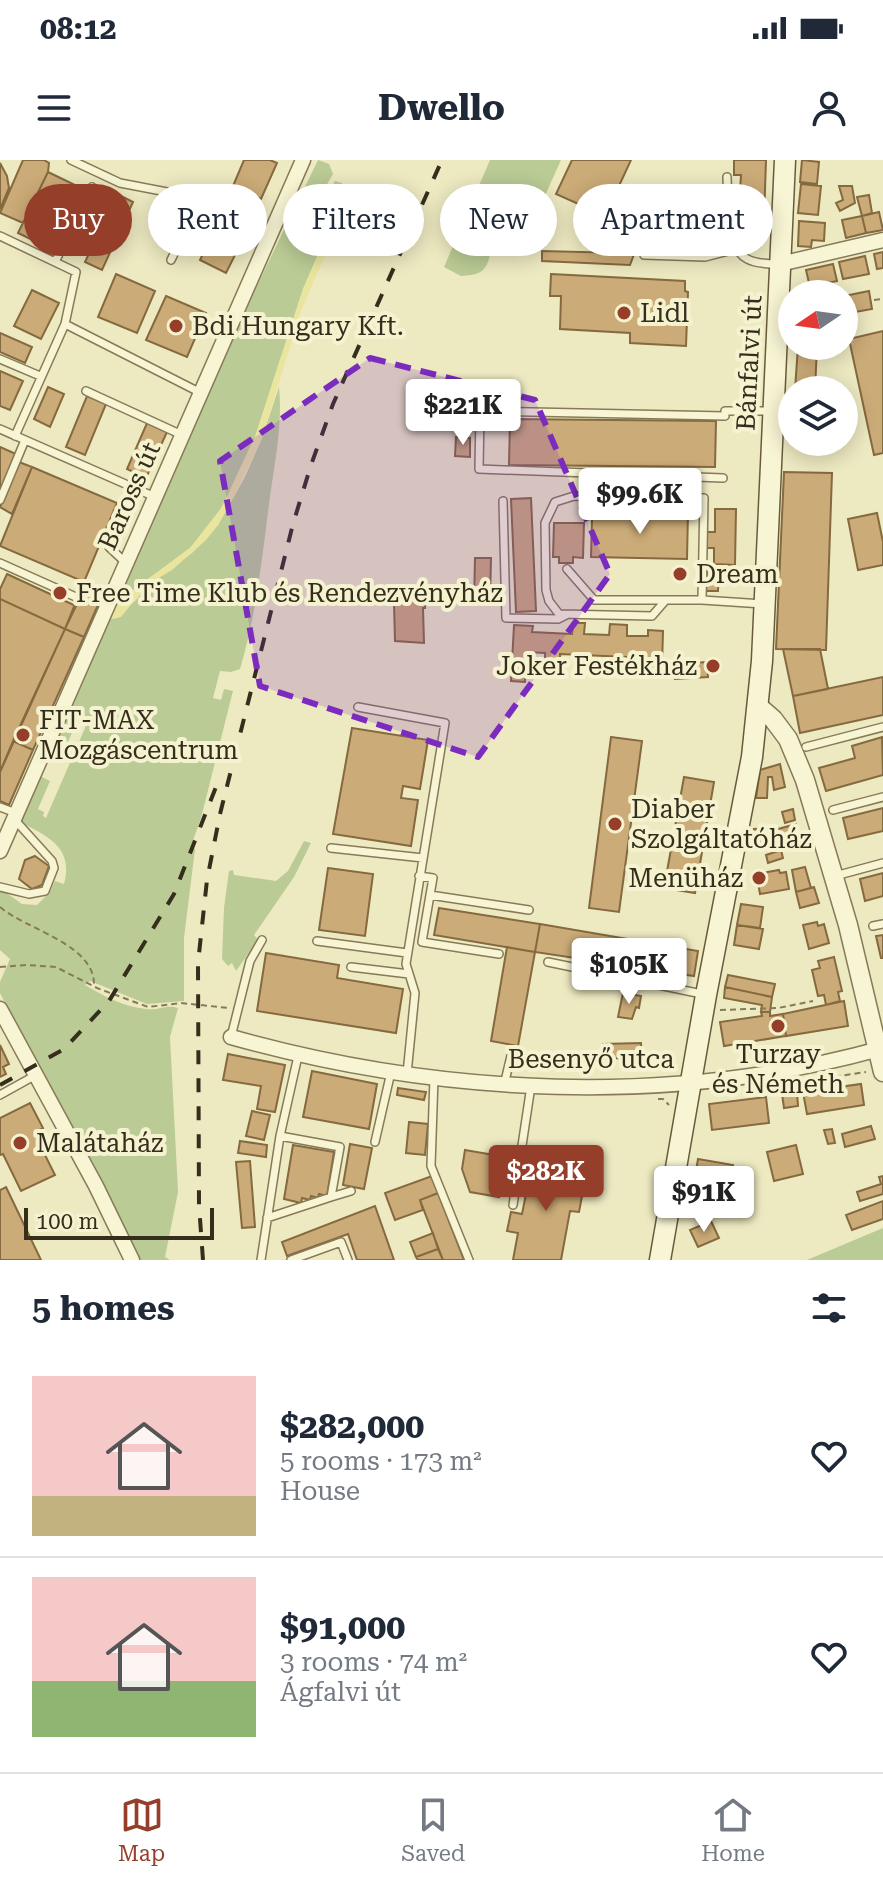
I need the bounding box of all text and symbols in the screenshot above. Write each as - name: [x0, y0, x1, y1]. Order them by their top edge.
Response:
- text: 08:12: [40, 11, 117, 46]
- icon: menu: [32, 86, 76, 130]
- icon: person: [807, 86, 851, 130]
- text: Dwello: [378, 87, 505, 129]
- chip: Buy: [24, 184, 132, 256]
- chip: Rent: [148, 184, 267, 256]
- chip: Filters: [283, 184, 424, 256]
- chip: New: [440, 184, 557, 256]
- chip: Apartment: [573, 184, 773, 256]
- north arrow: [778, 280, 858, 360]
- map controls: [778, 280, 858, 456]
- street label: Bánfalvi út: [730, 294, 768, 432]
- place label: Lidl: [640, 298, 689, 328]
- marker: Lidl: [615, 304, 633, 322]
- place label: Bdi Hungary Kft.: [192, 311, 404, 341]
- marker: Bdi Hungary Kft.: [167, 317, 185, 335]
- button: layers: [778, 376, 858, 456]
- pin: $221K: [407, 379, 519, 447]
- text: $221K: [424, 390, 502, 420]
- street label: Baross út: [92, 437, 166, 555]
- pin: $99.6K: [575, 468, 705, 536]
- text: $99.6K: [597, 479, 683, 509]
- place label: Dream: [696, 559, 779, 589]
- marker: Dream: [671, 565, 689, 583]
- place label: Free Time Klub és Rendezvényház: [76, 578, 503, 608]
- marker: Free Time Klub és Rendezvényház: [51, 584, 69, 602]
- place label: Joker Festékház: [496, 651, 697, 681]
- marker: Joker Festékház: [704, 657, 722, 675]
- place label: FIT-MAX Mozgáscentrum: [39, 705, 239, 765]
- marker: FIT-MAX Mozgáscentrum: [14, 726, 32, 744]
- place label: Diaber Szolgáltatóház: [631, 794, 812, 854]
- marker: Diaber Szolgáltatóház: [606, 815, 624, 833]
- place label: Menüház: [628, 863, 743, 893]
- marker: Menüház: [750, 869, 768, 887]
- pin: $105K: [573, 938, 685, 1006]
- text: $105K: [590, 949, 668, 979]
- marker: Turzay és Németh: [769, 1017, 787, 1035]
- place label: Turzay és Németh: [712, 1039, 844, 1099]
- street label: Besenyő utca: [508, 1044, 674, 1074]
- place label: Malátaház: [36, 1128, 163, 1158]
- marker: Malátaház: [11, 1134, 29, 1152]
- pin: $282K: [490, 1145, 602, 1213]
- text: $282K: [507, 1156, 585, 1186]
- pin: $91K: [657, 1166, 751, 1234]
- text: $91K: [672, 1177, 736, 1207]
- scale bar: [24, 1204, 214, 1240]
- text: 100 m: [36, 1209, 99, 1234]
- icon: filters: [807, 1286, 851, 1330]
- text: 5 homes: [32, 1288, 175, 1328]
- text: $282,000: [280, 1406, 424, 1446]
- icon: home: [96, 1408, 192, 1504]
- icon: heart: [807, 1434, 851, 1478]
- text: 5 rooms · 173 m²: [280, 1446, 482, 1476]
- text: House: [280, 1476, 360, 1506]
- text: $91,000: [280, 1607, 405, 1647]
- icon: home: [96, 1609, 192, 1705]
- icon: heart: [807, 1635, 851, 1679]
- text: 3 rooms · 74 m²: [280, 1647, 467, 1677]
- text: Ágfalvi út: [280, 1677, 401, 1707]
- tab: Map: [118, 1793, 165, 1866]
- tab: Saved: [401, 1793, 465, 1866]
- tab: Home: [701, 1793, 765, 1866]

